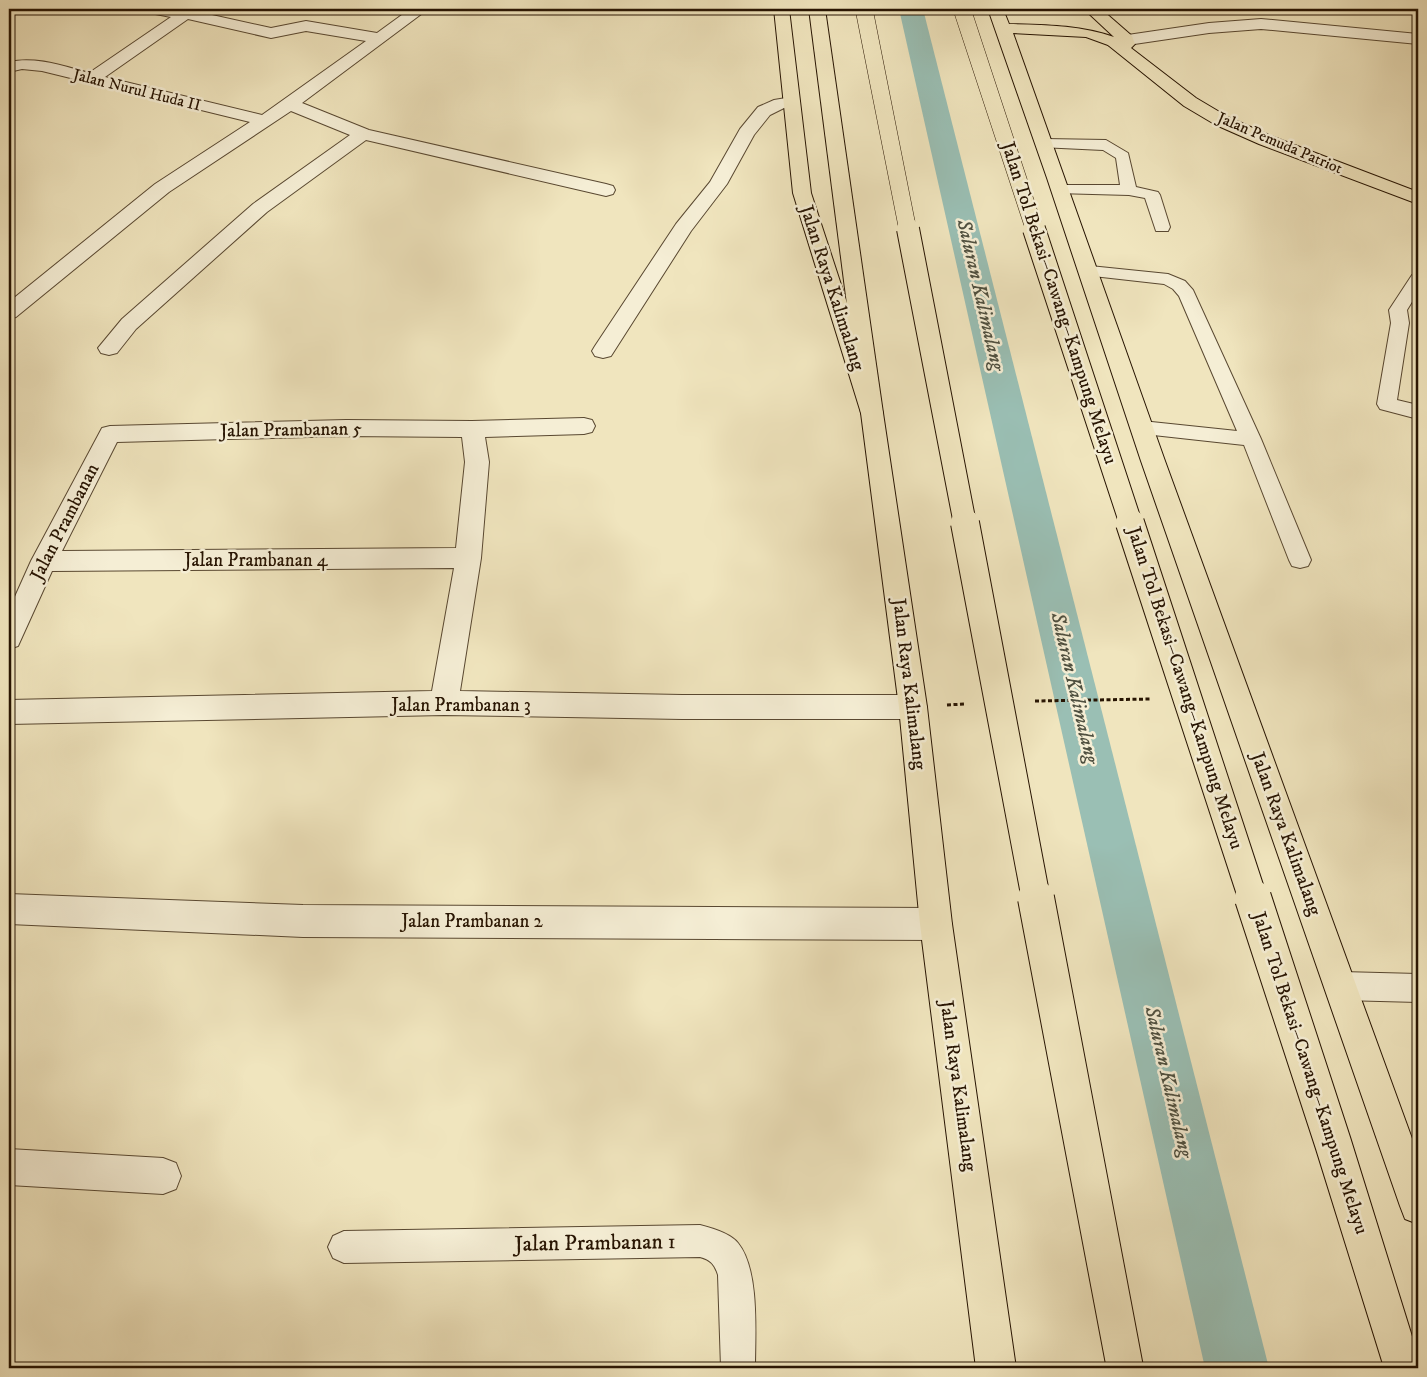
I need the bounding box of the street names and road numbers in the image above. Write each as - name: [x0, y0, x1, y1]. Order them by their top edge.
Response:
- street label: Jalan Nurul Huda II: [69, 64, 203, 116]
- street label: Jalan Pemuda Patriot: [1213, 107, 1346, 178]
- street label: Jalan Tol Bekasi–Cawang–Kampung Melayu: [995, 137, 1122, 467]
- street label: Jalan Raya Kalimalang: [794, 201, 870, 374]
- street label: Jalan Prambanan 5: [218, 417, 363, 443]
- street label: Jalan Prambanan: [25, 460, 104, 586]
- street label: Jalan Tol Bekasi–Cawang–Kampung Melayu: [1121, 522, 1248, 852]
- street label: Jalan Prambanan 4: [182, 549, 329, 572]
- street label: Jalan Raya Kalimalang: [887, 595, 931, 772]
- street label: Jalan Prambanan 3: [389, 694, 531, 717]
- street label: Jalan Raya Kalimalang: [1245, 747, 1326, 920]
- street label: Jalan Tol Bekasi–Cawang–Kampung Melayu: [1246, 907, 1373, 1237]
- street label: Jalan Prambanan 2: [399, 910, 544, 933]
- street label: Jalan Raya Kalimalang: [934, 997, 981, 1174]
- street label: Jalan Prambanan 1: [512, 1228, 676, 1258]

